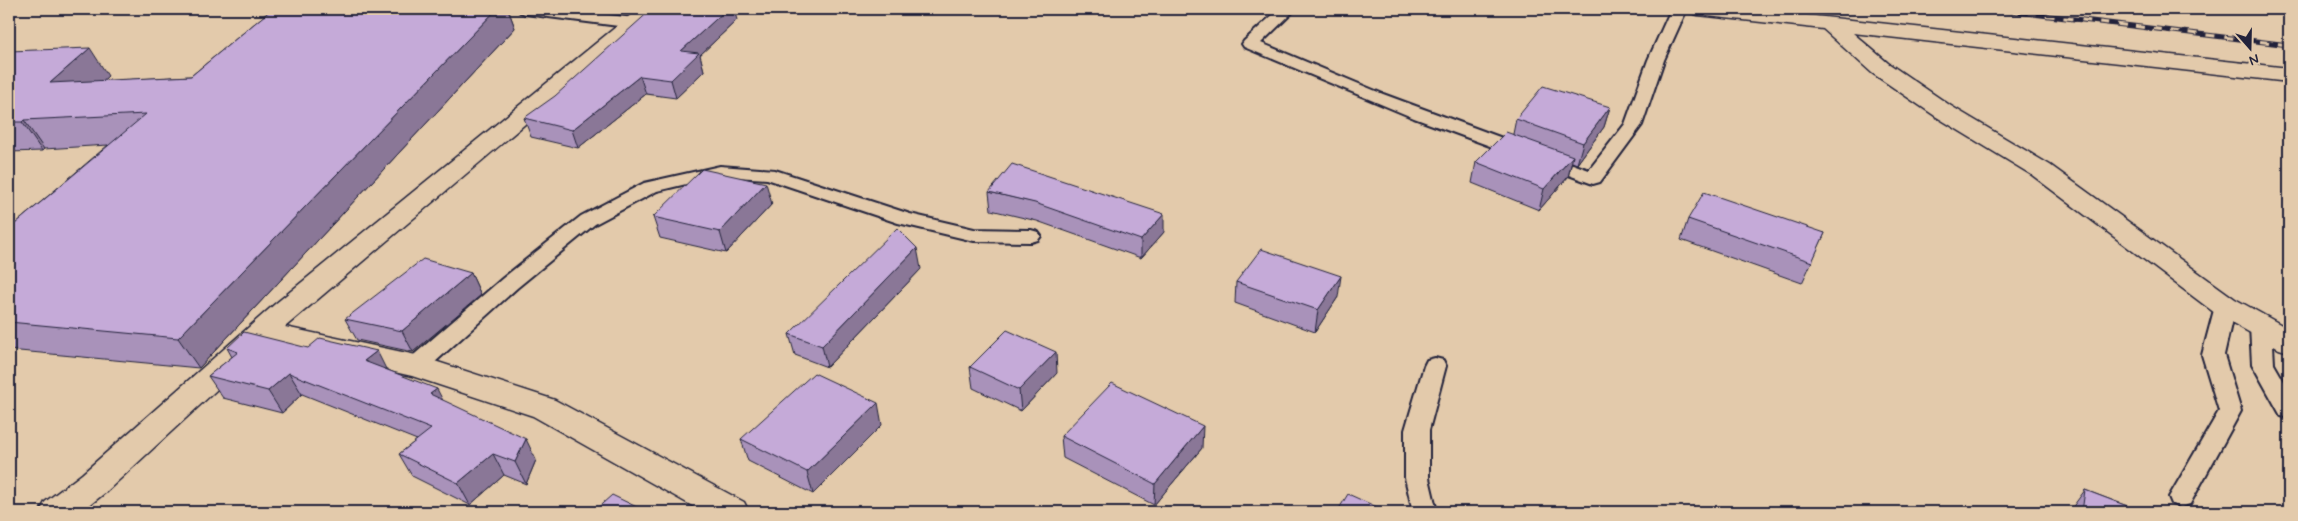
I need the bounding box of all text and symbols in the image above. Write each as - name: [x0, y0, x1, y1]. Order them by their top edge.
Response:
- north arrow: [2226, 22, 2276, 72]
- text: N: [2247, 49, 2262, 69]

